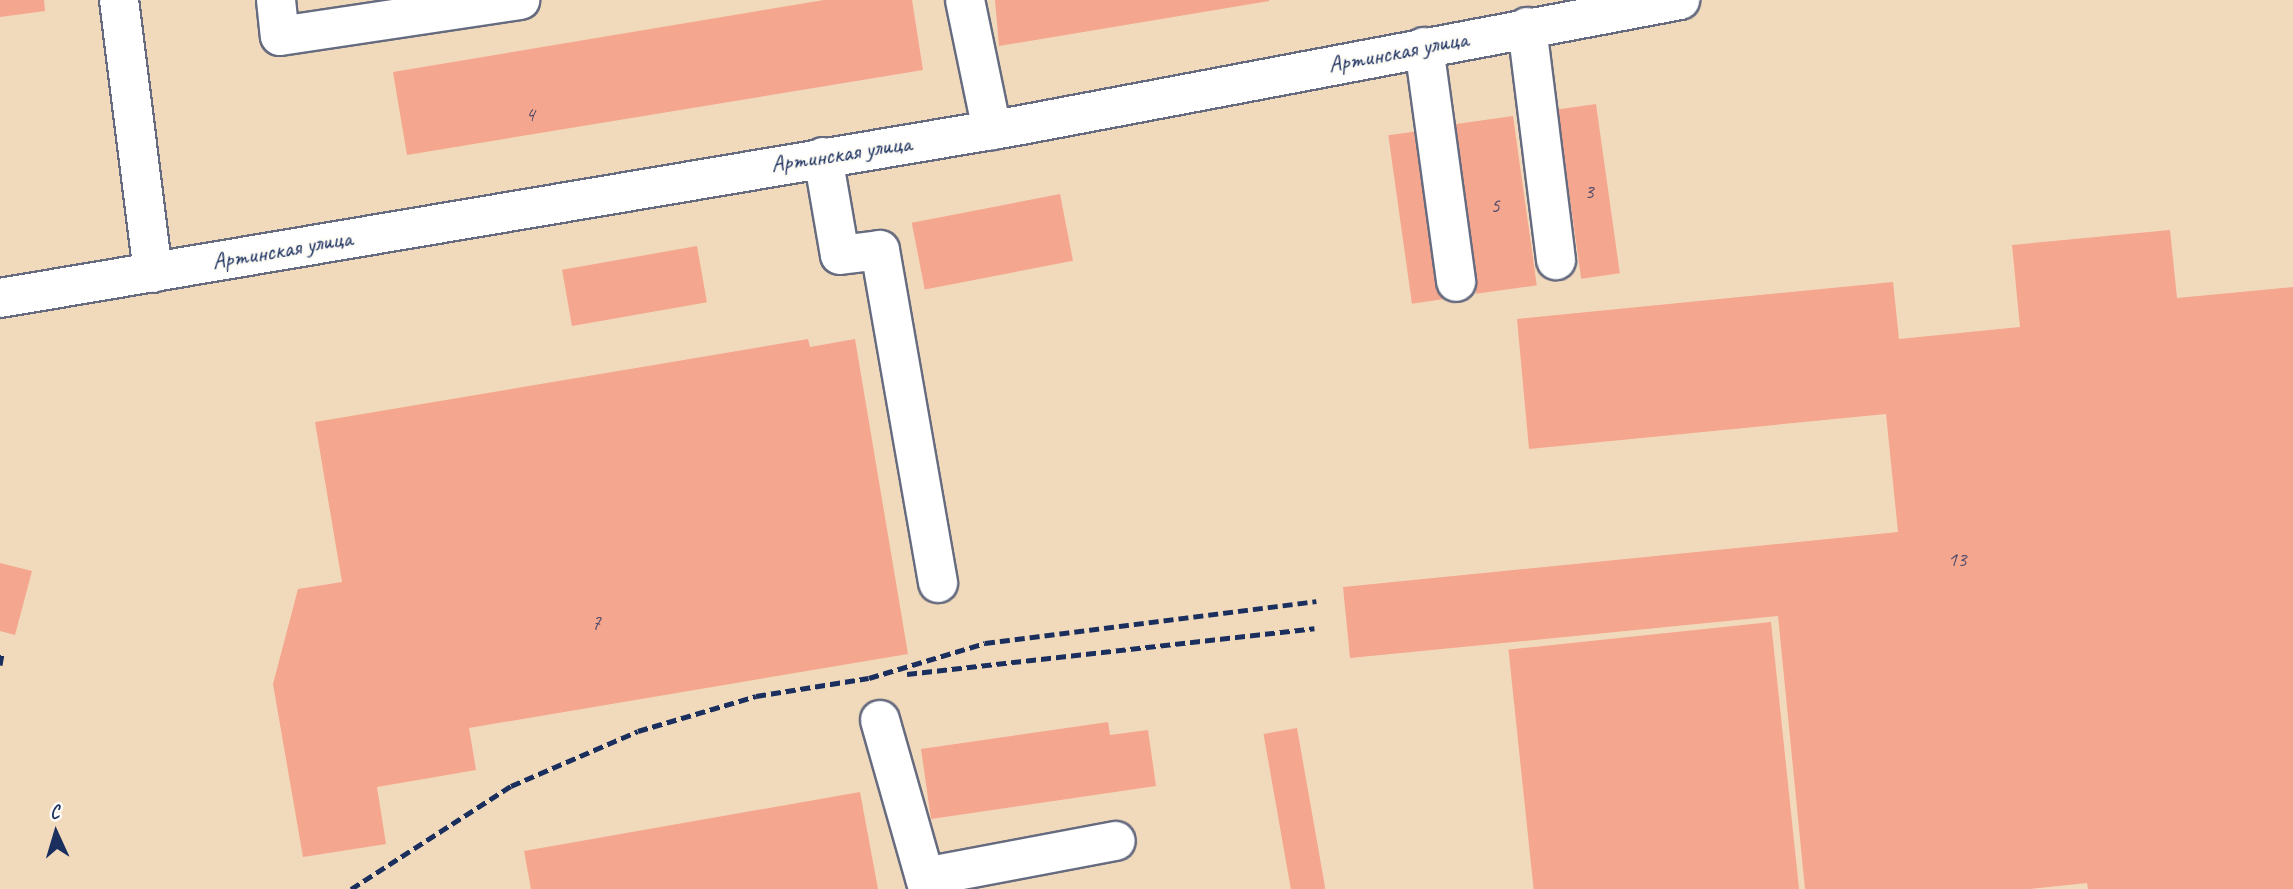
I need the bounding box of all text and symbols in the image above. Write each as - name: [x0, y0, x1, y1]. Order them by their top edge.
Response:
- street label: Артинская улица: [1326, 24, 1470, 80]
- house number: 4: [525, 101, 535, 127]
- street label: Артинская улица: [769, 129, 913, 179]
- house number: 3: [1584, 178, 1594, 204]
- house number: 5: [1490, 192, 1500, 218]
- street label: Артинская улица: [210, 224, 354, 276]
- house number: 13: [1948, 546, 1966, 572]
- house number: 7: [591, 609, 601, 635]
- north arrow: [21, 798, 91, 868]
- text: С: [49, 800, 60, 824]

